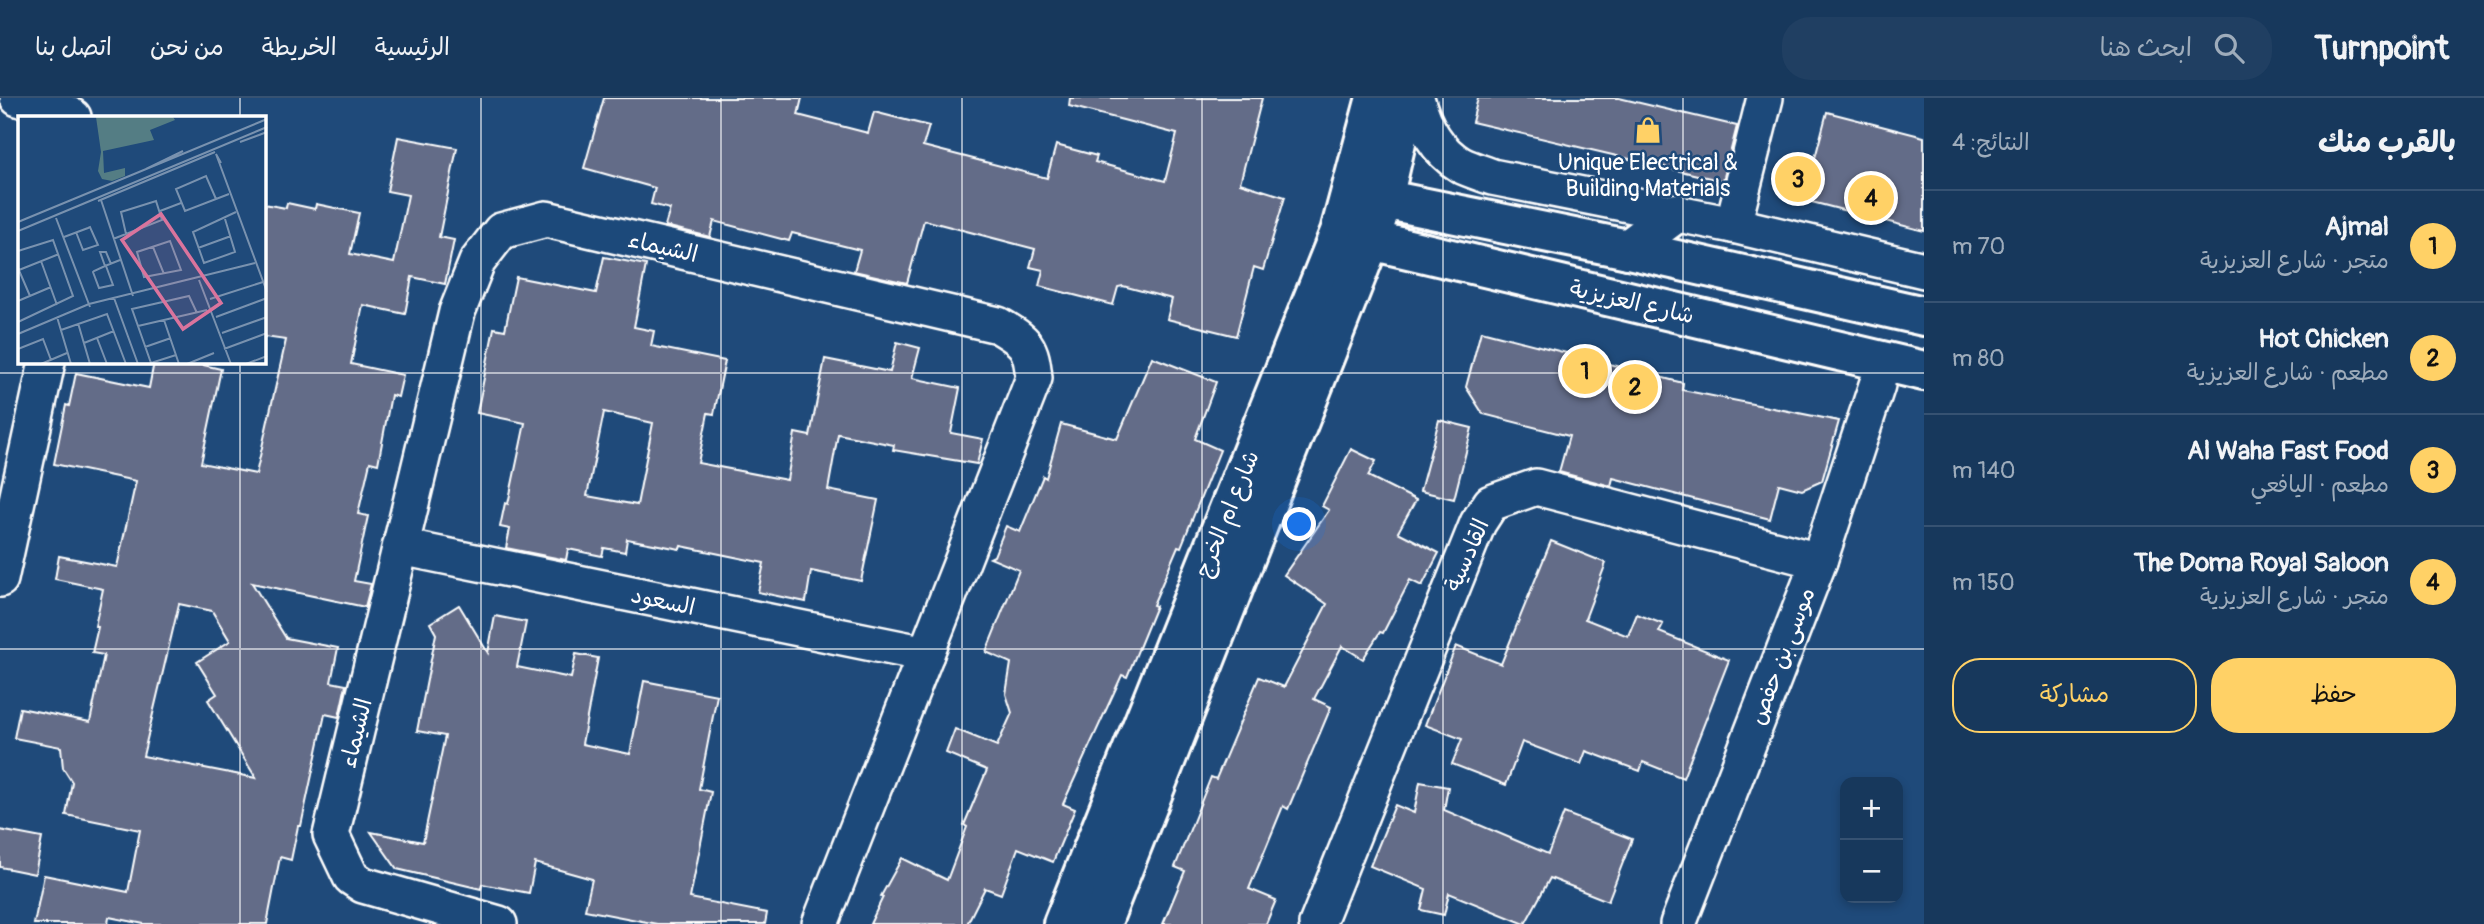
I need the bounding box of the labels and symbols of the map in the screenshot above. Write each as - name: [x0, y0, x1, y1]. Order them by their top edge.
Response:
- shop icon: Unique Electrical & Building Materials: [1633, 115, 1663, 145]
- inset map: [18, 116, 266, 364]
- place label: Unique Electrical & Building Materials: [1558, 148, 1738, 203]
- pin: 3: [1775, 153, 1821, 205]
- pin: 4: [1848, 172, 1894, 224]
- street label: الشيماء: [625, 225, 701, 269]
- street label: شارع العزيزية: [1567, 274, 1697, 331]
- pin: 1: [1562, 345, 1608, 397]
- pin: 2: [1612, 361, 1658, 413]
- street label: شارع ام الخرج: [1188, 446, 1268, 583]
- your location: [1282, 507, 1316, 541]
- street label: القادسية: [1438, 514, 1496, 596]
- street label: السعود: [628, 580, 698, 622]
- street label: موسى بن حفص: [1743, 583, 1821, 729]
- street label: الشيماء: [333, 695, 379, 771]

